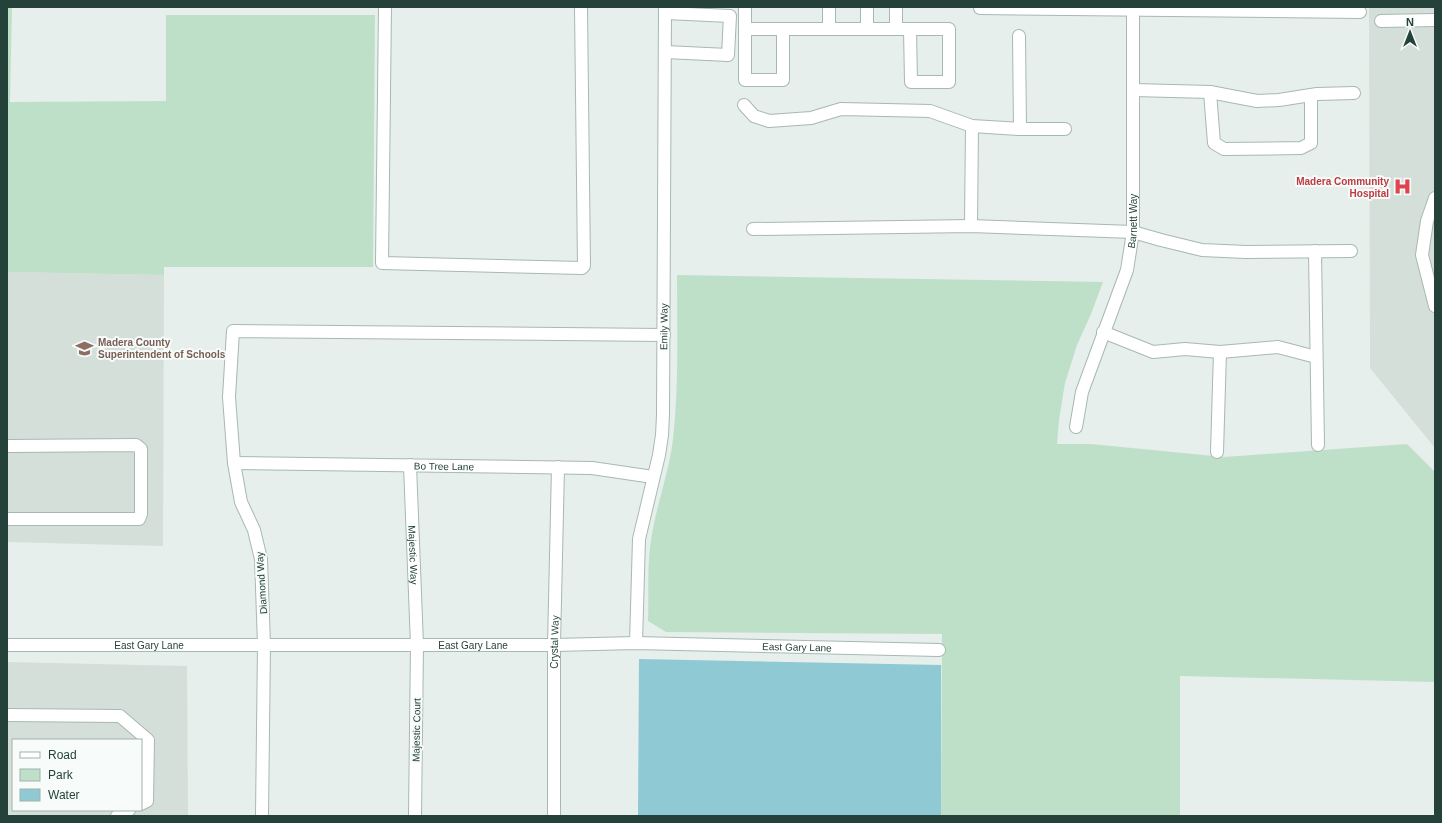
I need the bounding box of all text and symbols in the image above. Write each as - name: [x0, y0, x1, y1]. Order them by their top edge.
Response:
- north arrow: [1390, 12, 1430, 52]
- text: N: [1406, 16, 1414, 28]
- place label: Madera Community Hospital: [1296, 176, 1389, 199]
- hospital icon: Madera Community Hospital: [1392, 177, 1412, 197]
- street label: Barnett Way: [1126, 194, 1139, 249]
- street label: Emily Way: [658, 303, 670, 350]
- place label: Madera County Superintendent of Schools: [98, 337, 226, 360]
- school or university icon: Madera County Superintendent of Schools: [75, 338, 95, 358]
- street label: Bo Tree Lane: [414, 461, 475, 472]
- street label: Majestic Way: [406, 525, 420, 585]
- street label: Diamond Way: [254, 551, 269, 614]
- street label: Crystal Way: [549, 615, 561, 669]
- street label: East Gary Lane: [114, 640, 184, 651]
- street label: East Gary Lane: [438, 640, 508, 651]
- street label: East Gary Lane: [762, 641, 832, 654]
- street label: Majestic Court: [410, 698, 423, 762]
- legend: [12, 739, 142, 811]
- text: Road: [48, 748, 77, 762]
- text: Park: [48, 768, 74, 782]
- text: Water: [48, 788, 80, 802]

